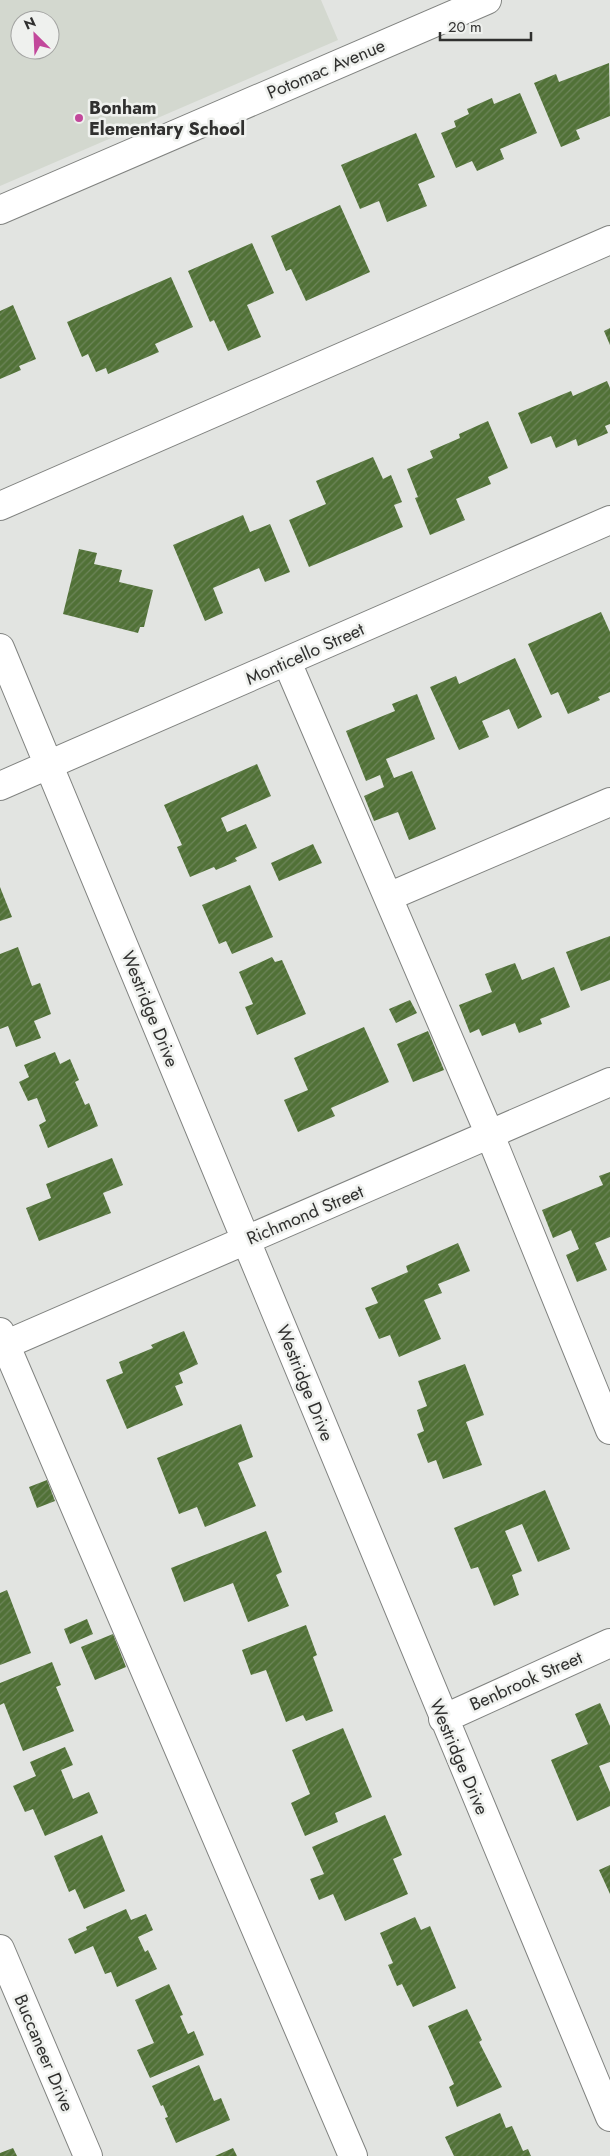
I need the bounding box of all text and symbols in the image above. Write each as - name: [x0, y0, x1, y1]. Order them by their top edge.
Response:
- north arrow: [10, 10, 60, 60]
- scale bar: [440, 10, 531, 42]
- text: N: [21, 12, 39, 35]
- text: 20 m: [448, 16, 482, 38]
- street label: Potomac Avenue: [263, 32, 389, 106]
- place label: Bonham Elementary School: [89, 95, 245, 142]
- marker: Bonham Elementary School: [73, 112, 85, 124]
- street label: Monticello Street: [242, 616, 369, 692]
- street label: Westridge Drive: [115, 947, 185, 1071]
- street label: Richmond Street: [243, 1178, 368, 1251]
- street label: Westridge Drive: [270, 1321, 340, 1445]
- street label: Benbrook Street: [466, 1644, 587, 1717]
- street label: Westridge Drive: [423, 1695, 495, 1819]
- street label: Buccaneer Drive: [8, 1990, 80, 2116]

